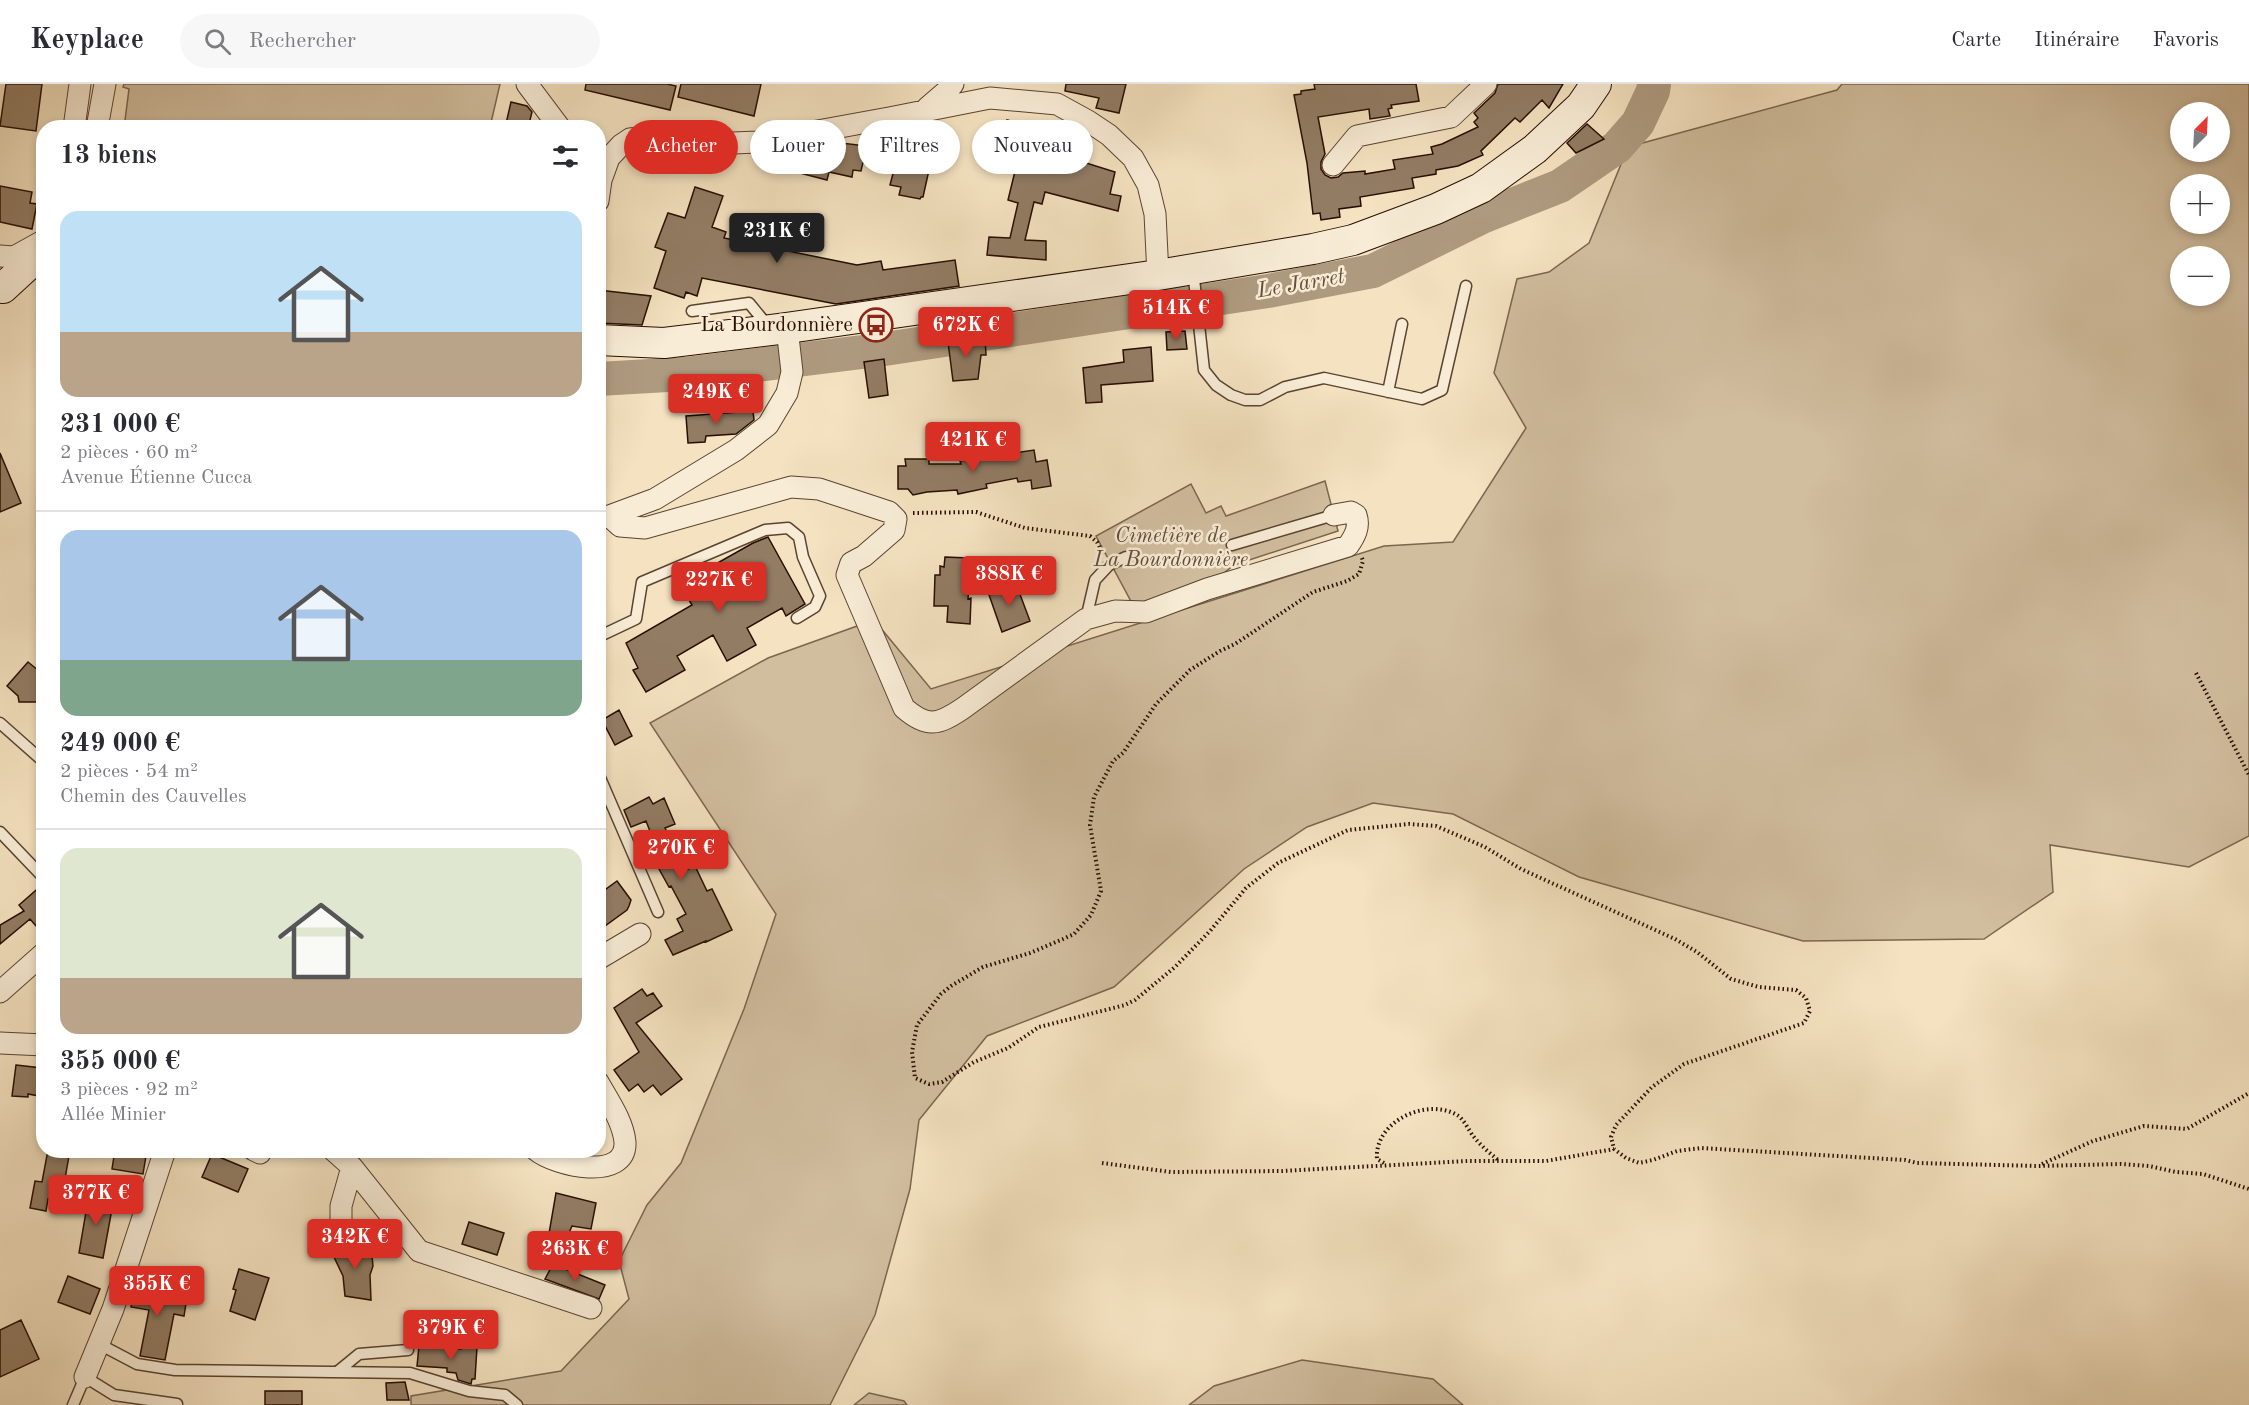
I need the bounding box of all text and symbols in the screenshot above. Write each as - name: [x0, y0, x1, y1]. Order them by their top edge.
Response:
- search box: [180, 14, 600, 68]
- icon: search: [201, 25, 234, 58]
- text: Keyplace: [30, 27, 144, 55]
- text: Rechercher: [249, 30, 356, 52]
- text: Carte: [1951, 30, 2001, 51]
- text: Itinéraire: [2034, 30, 2120, 51]
- text: Favoris: [2153, 30, 2219, 51]
- north arrow: [2170, 102, 2230, 162]
- map controls: [2170, 102, 2230, 306]
- chip: Acheter: [624, 120, 738, 174]
- chip: Louer: [750, 120, 846, 174]
- chip: Filtres: [858, 120, 960, 174]
- chip: Nouveau: [972, 120, 1093, 174]
- icon: filters: [549, 140, 582, 173]
- text: 13 biens: [60, 143, 157, 169]
- button: +: [2170, 174, 2230, 234]
- pin: 231K €: [728, 213, 826, 264]
- text: 231K €: [743, 222, 811, 242]
- button: −: [2170, 246, 2230, 306]
- icon: home: [267, 250, 375, 358]
- water label: Le Jarret: [1254, 265, 1348, 303]
- pin: 514K €: [1127, 290, 1225, 341]
- text: 514K €: [1142, 299, 1210, 319]
- bus stop icon: La Bourdonnière: [858, 307, 894, 343]
- pin: 672K €: [917, 307, 1015, 358]
- place label: La Bourdonnière: [700, 315, 853, 336]
- text: 672K €: [932, 316, 1000, 336]
- pin: 249K €: [667, 374, 765, 425]
- text: 249K €: [682, 383, 750, 403]
- text: 231 000 €: [60, 412, 180, 438]
- pin: 421K €: [924, 422, 1022, 473]
- text: 421K €: [939, 431, 1007, 451]
- text: 2 pièces · 60 m²: [60, 443, 198, 463]
- text: Avenue Étienne Cucca: [60, 468, 252, 488]
- park label: Cimetière de La Bourdonnière: [1093, 526, 1248, 571]
- pin: 388K €: [960, 556, 1058, 607]
- pin: 227K €: [670, 562, 768, 613]
- text: 388K €: [975, 565, 1043, 585]
- icon: home: [267, 569, 375, 677]
- text: 227K €: [685, 571, 753, 591]
- text: 249 000 €: [60, 731, 180, 757]
- text: 2 pièces · 54 m²: [60, 762, 198, 782]
- text: Chemin des Cauvelles: [60, 787, 247, 807]
- pin: 270K €: [632, 830, 730, 881]
- text: 270K €: [647, 839, 715, 859]
- icon: home: [267, 887, 375, 995]
- text: 355 000 €: [60, 1049, 180, 1075]
- text: 3 pièces · 92 m²: [60, 1080, 198, 1100]
- text: Allée Minier: [60, 1105, 166, 1125]
- pin: 377K €: [47, 1175, 145, 1226]
- text: 377K €: [62, 1184, 130, 1204]
- pin: 342K €: [306, 1219, 404, 1270]
- text: 342K €: [321, 1228, 389, 1248]
- pin: 263K €: [526, 1231, 624, 1282]
- text: 263K €: [541, 1240, 609, 1260]
- pin: 355K €: [108, 1266, 206, 1317]
- text: 355K €: [123, 1275, 191, 1295]
- pin: 379K €: [402, 1310, 500, 1361]
- text: 379K €: [417, 1319, 485, 1339]

